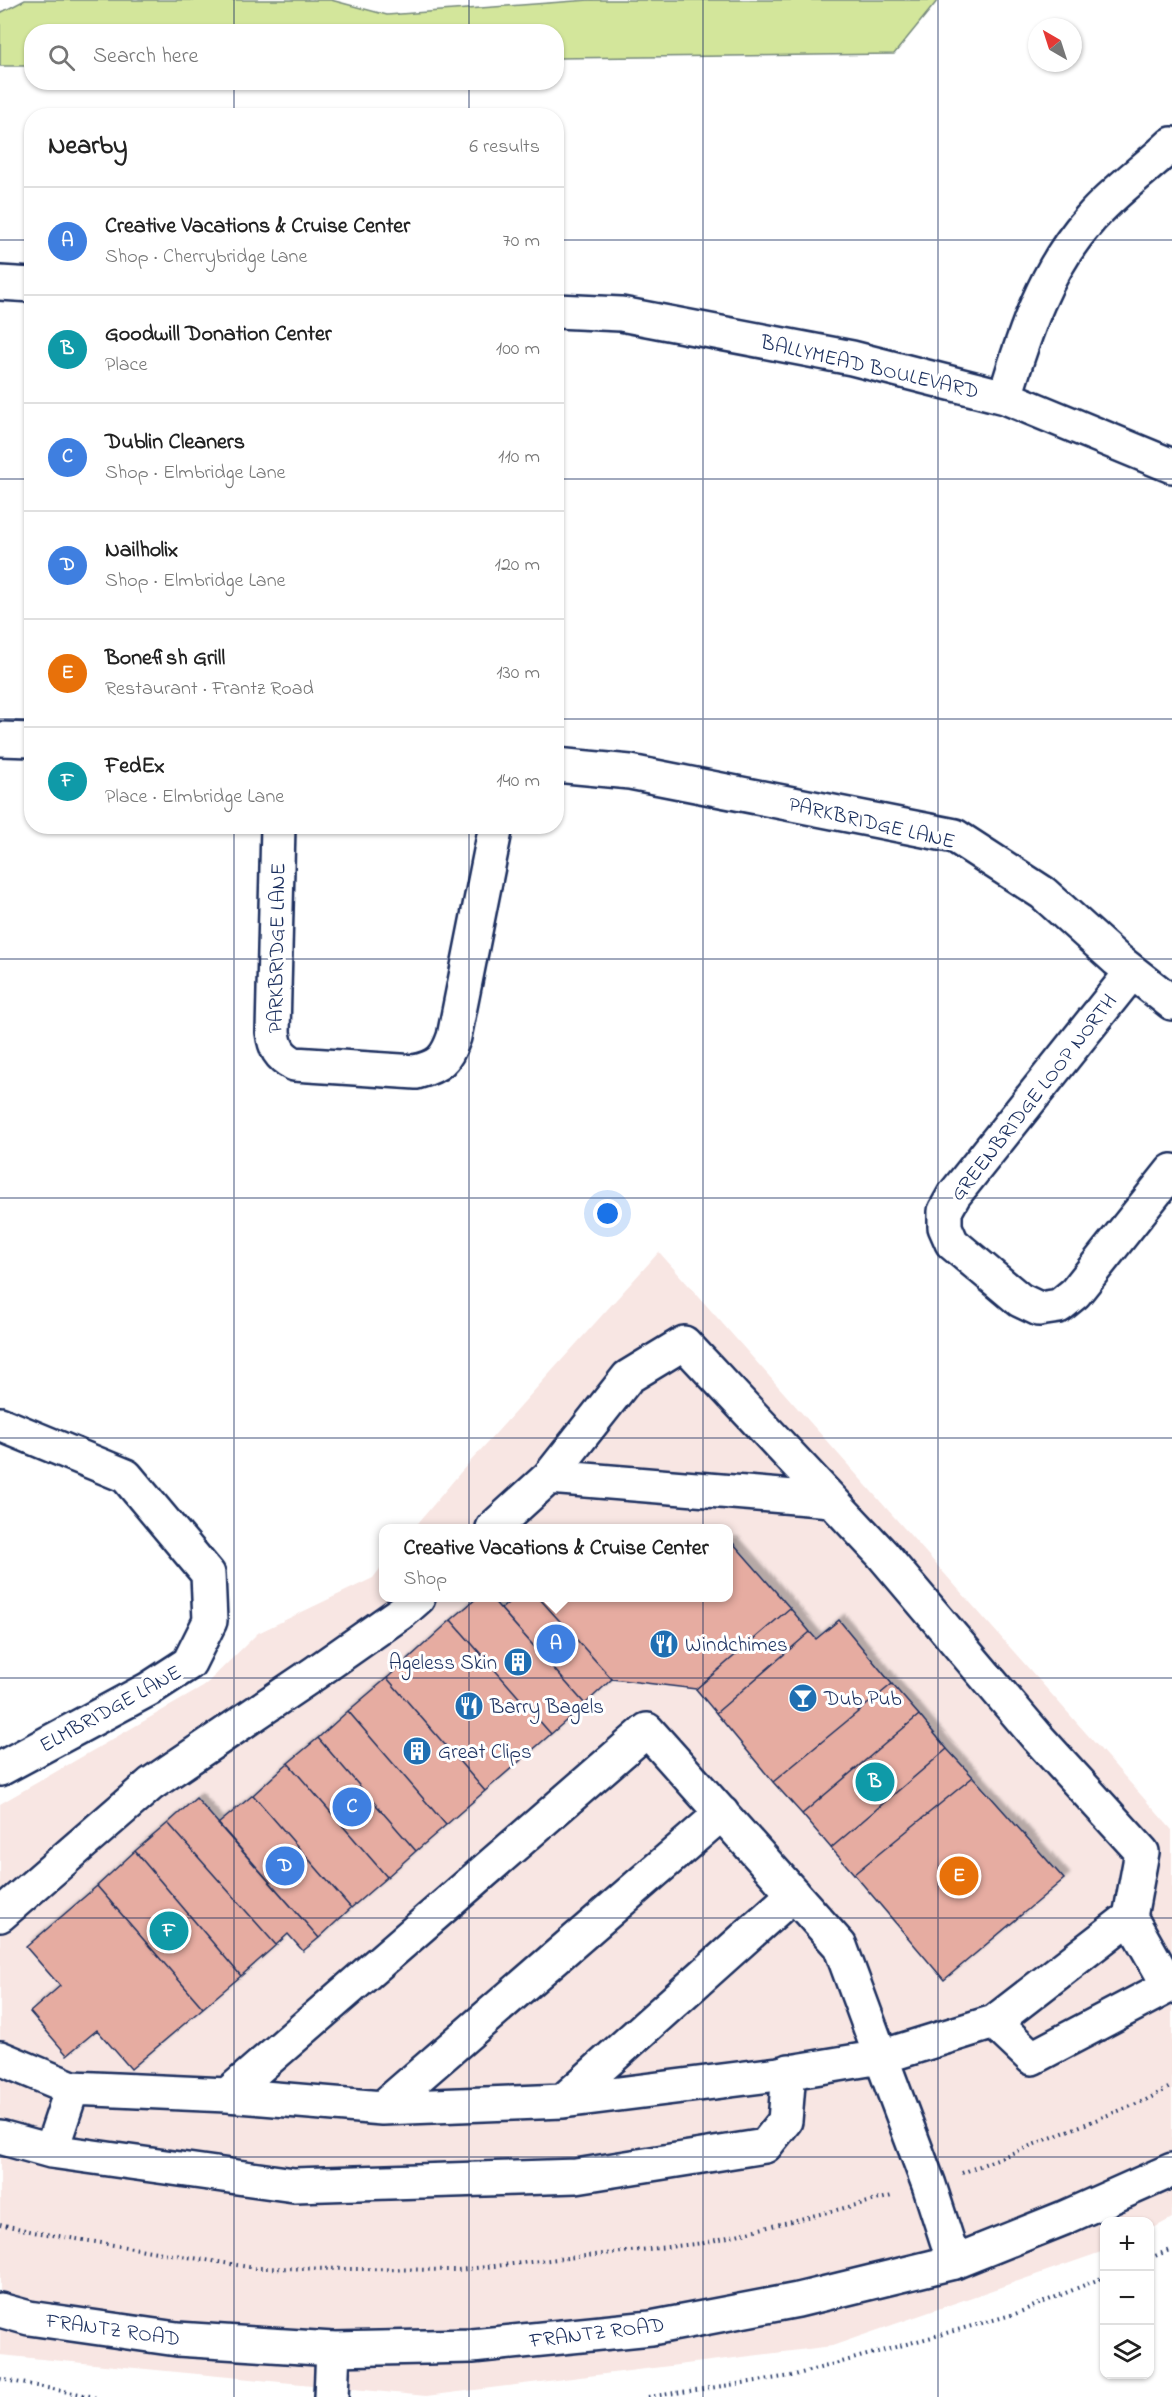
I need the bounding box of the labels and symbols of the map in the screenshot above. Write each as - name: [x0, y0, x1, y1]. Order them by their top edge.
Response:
- north arrow: [1028, 18, 1082, 72]
- street label: BALLYMEAD BOULEVARD: [757, 328, 981, 408]
- street label: PARKBRIDGE LANE: [785, 790, 958, 858]
- street label: PARKBRIDGE LANE: [262, 863, 294, 1034]
- street label: GREENBRIDGE LOOP NORTH: [944, 988, 1125, 1208]
- your location: [593, 1199, 622, 1228]
- pin: A: [536, 1622, 576, 1666]
- restaurant icon: Windchimes: [648, 1628, 680, 1660]
- place label: Windchimes: [685, 1631, 788, 1661]
- building icon: Ageless Skin: [502, 1646, 534, 1678]
- place label: Ageless Skin: [389, 1649, 497, 1681]
- street label: ELMBRIDGE LANE: [35, 1658, 187, 1761]
- bar icon: Dub Pub: [787, 1682, 819, 1714]
- place label: Dub Pub: [823, 1685, 902, 1715]
- restaurant icon: Barry Bagels: [453, 1690, 485, 1722]
- place label: Barry Bagels: [489, 1693, 604, 1725]
- building icon: Great Clips: [401, 1735, 433, 1767]
- place label: Great Clips: [438, 1738, 532, 1768]
- pin: B: [856, 1760, 894, 1804]
- pin: C: [332, 1784, 372, 1830]
- pin: D: [266, 1844, 304, 1888]
- pin: E: [940, 1854, 978, 1898]
- pin: F: [150, 1908, 188, 1954]
- street label: FRANTZ ROAD: [43, 2307, 182, 2355]
- street label: FRANTZ ROAD: [527, 2311, 666, 2357]

